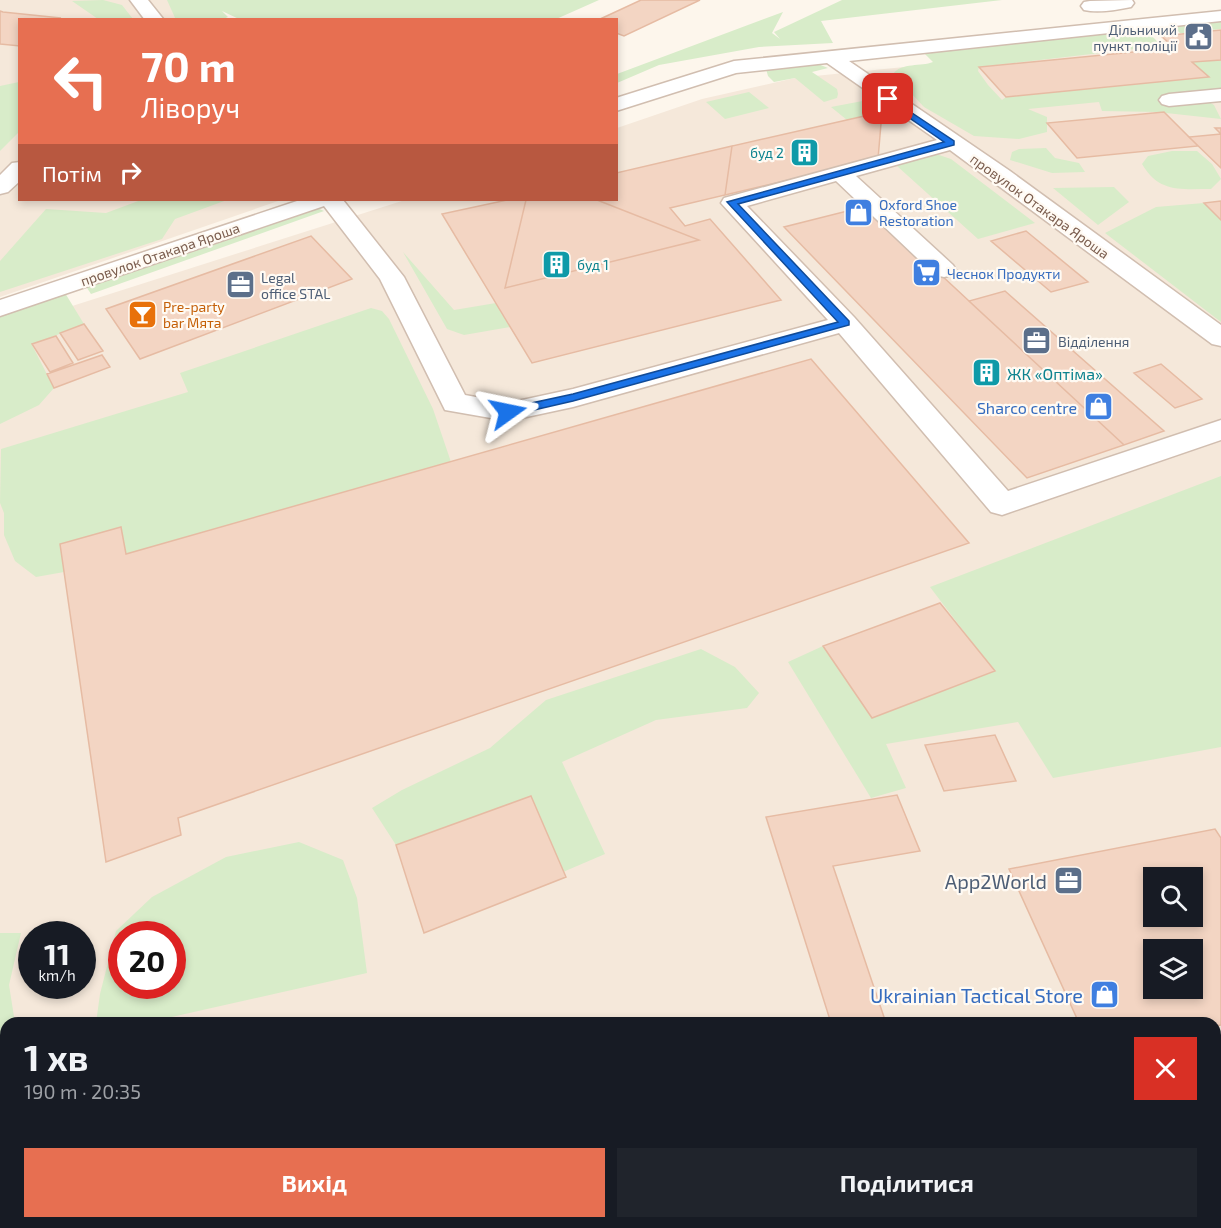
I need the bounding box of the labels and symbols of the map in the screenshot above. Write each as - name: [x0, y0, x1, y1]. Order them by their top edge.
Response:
- place label: Дільничий пункт поліції: [1093, 21, 1177, 54]
- public building icon: Дільничий пункт поліції: [1182, 21, 1214, 53]
- pin: [862, 73, 913, 124]
- building icon: буд 2: [789, 136, 821, 168]
- place label: буд 2: [750, 144, 784, 161]
- street label: провулок Отакара Яроша: [967, 150, 1113, 262]
- shop icon: Oxford Shoe Restoration: [842, 196, 874, 228]
- place label: Oxford Shoe Restoration: [879, 196, 957, 229]
- street label: провулок Отакара Яроша: [78, 219, 242, 289]
- building icon: буд 1: [540, 248, 572, 280]
- place label: буд 1: [577, 256, 609, 273]
- supermarket icon: Чеснок Продукти: [910, 257, 942, 289]
- place label: Чеснок Продукти: [947, 265, 1060, 282]
- office icon: Legal office STAL: [224, 269, 256, 301]
- place label: Legal office STAL: [261, 269, 330, 302]
- bar icon: Pre-party bar Мята: [126, 298, 158, 330]
- place label: Pre-party bar Мята: [163, 298, 225, 331]
- office icon: Відділення: [1021, 325, 1053, 357]
- place label: Відділення: [1058, 333, 1129, 350]
- building icon: ЖК «Оптіма»: [970, 357, 1002, 389]
- place label: ЖК «Оптіма»: [1007, 364, 1103, 383]
- position arrow: [476, 380, 540, 444]
- shop icon: Sharco centre: [1082, 391, 1114, 423]
- place label: Sharco centre: [977, 398, 1077, 417]
- office icon: App2World: [1052, 865, 1084, 897]
- place label: App2World: [945, 869, 1047, 893]
- speed limit sign: 20: [108, 921, 186, 999]
- shop icon: Ukrainian Tactical Store: [1088, 979, 1120, 1011]
- place label: Ukrainian Tactical Store: [870, 983, 1083, 1007]

